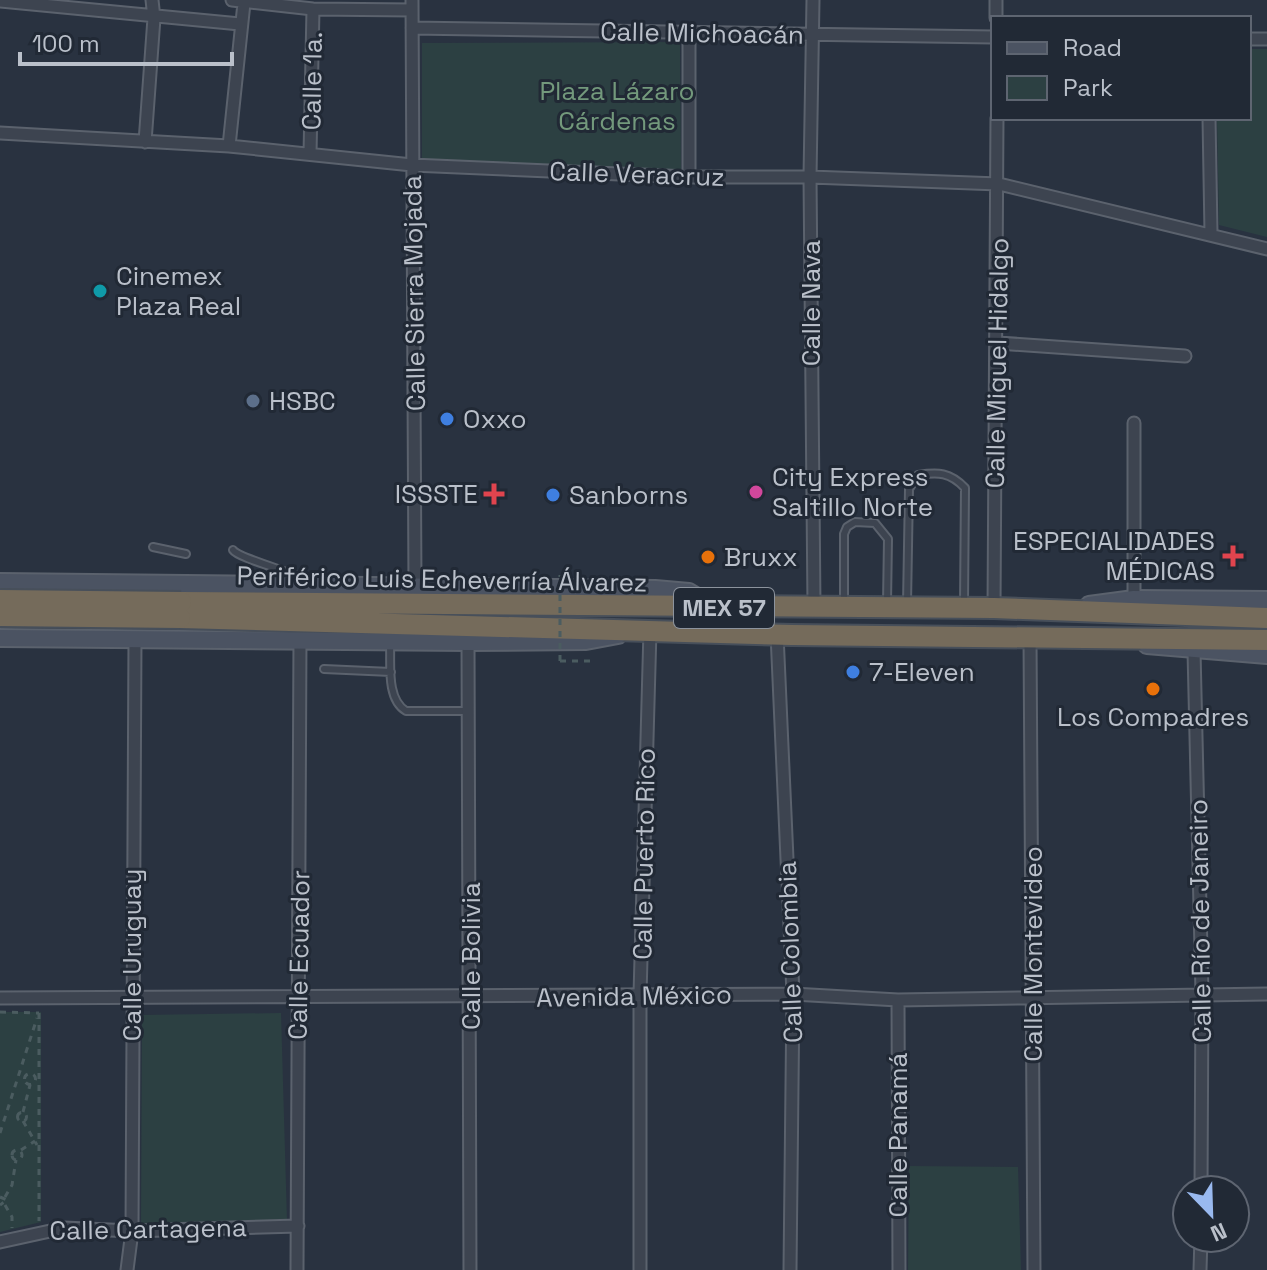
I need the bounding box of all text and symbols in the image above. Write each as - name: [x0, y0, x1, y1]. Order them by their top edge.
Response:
- street label: Calle Michoacán: [600, 14, 804, 52]
- scale bar: [20, 16, 232, 66]
- legend: [991, 16, 1251, 120]
- text: 100 m: [32, 28, 100, 59]
- street label: Calle 1a.: [294, 31, 330, 131]
- text: Road: [1063, 32, 1122, 63]
- text: Park: [1063, 72, 1113, 103]
- park label: Plaza Lázaro Cárdenas: [539, 74, 695, 138]
- street label: Calle Veracruz: [549, 154, 725, 194]
- street label: Calle Sierra Mojada: [395, 175, 433, 411]
- street label: Calle Miguel Hidalgo: [978, 237, 1016, 489]
- street label: Calle Nava: [794, 240, 828, 366]
- place label: Cinemex Plaza Real: [116, 259, 241, 323]
- marker: Cinemex Plaza Real: [91, 282, 109, 300]
- place label: HSBC: [269, 384, 336, 418]
- marker: HSBC: [244, 392, 262, 410]
- place label: Oxxo: [463, 402, 526, 436]
- marker: Oxxo: [438, 410, 456, 428]
- place label: City Express Saltillo Norte: [772, 460, 933, 524]
- place label: ISSSTE: [395, 477, 478, 511]
- place label: Sanborns: [569, 478, 688, 512]
- marker: City Express Saltillo Norte: [747, 483, 765, 501]
- marker: ISSSTE: [485, 485, 503, 503]
- marker: Sanborns: [544, 486, 562, 504]
- place label: ESPECIALIDADES MÉDICAS: [1013, 524, 1215, 588]
- place label: Bruxx: [724, 540, 798, 574]
- marker: ESPECIALIDADES MÉDICAS: [1222, 545, 1244, 567]
- marker: Bruxx: [699, 548, 717, 566]
- street label: Periférico Luis Echeverría Álvarez: [236, 558, 648, 600]
- road number: MEX 57: [674, 588, 774, 628]
- place label: 7-Eleven: [869, 655, 975, 689]
- marker: 7-Eleven: [844, 663, 862, 681]
- marker: Los Compadres: [1144, 680, 1162, 698]
- place label: Los Compadres: [1057, 700, 1249, 734]
- street label: Calle Puerto Rico: [625, 748, 663, 960]
- street label: Calle Río de Janeiro: [1181, 799, 1219, 1043]
- street label: Calle Montevideo: [1016, 846, 1050, 1062]
- street label: Calle Colombia: [770, 860, 810, 1044]
- street label: Calle Uruguay: [115, 869, 149, 1041]
- street label: Calle Ecuador: [281, 870, 317, 1040]
- street label: Calle Bolivia: [454, 882, 488, 1030]
- street label: Avenida México: [536, 977, 732, 1015]
- street label: Calle Panamá: [881, 1052, 915, 1217]
- north arrow: [1171, 1174, 1251, 1254]
- street label: Calle Cartagena: [49, 1210, 247, 1248]
- text: N: [1207, 1217, 1231, 1248]

